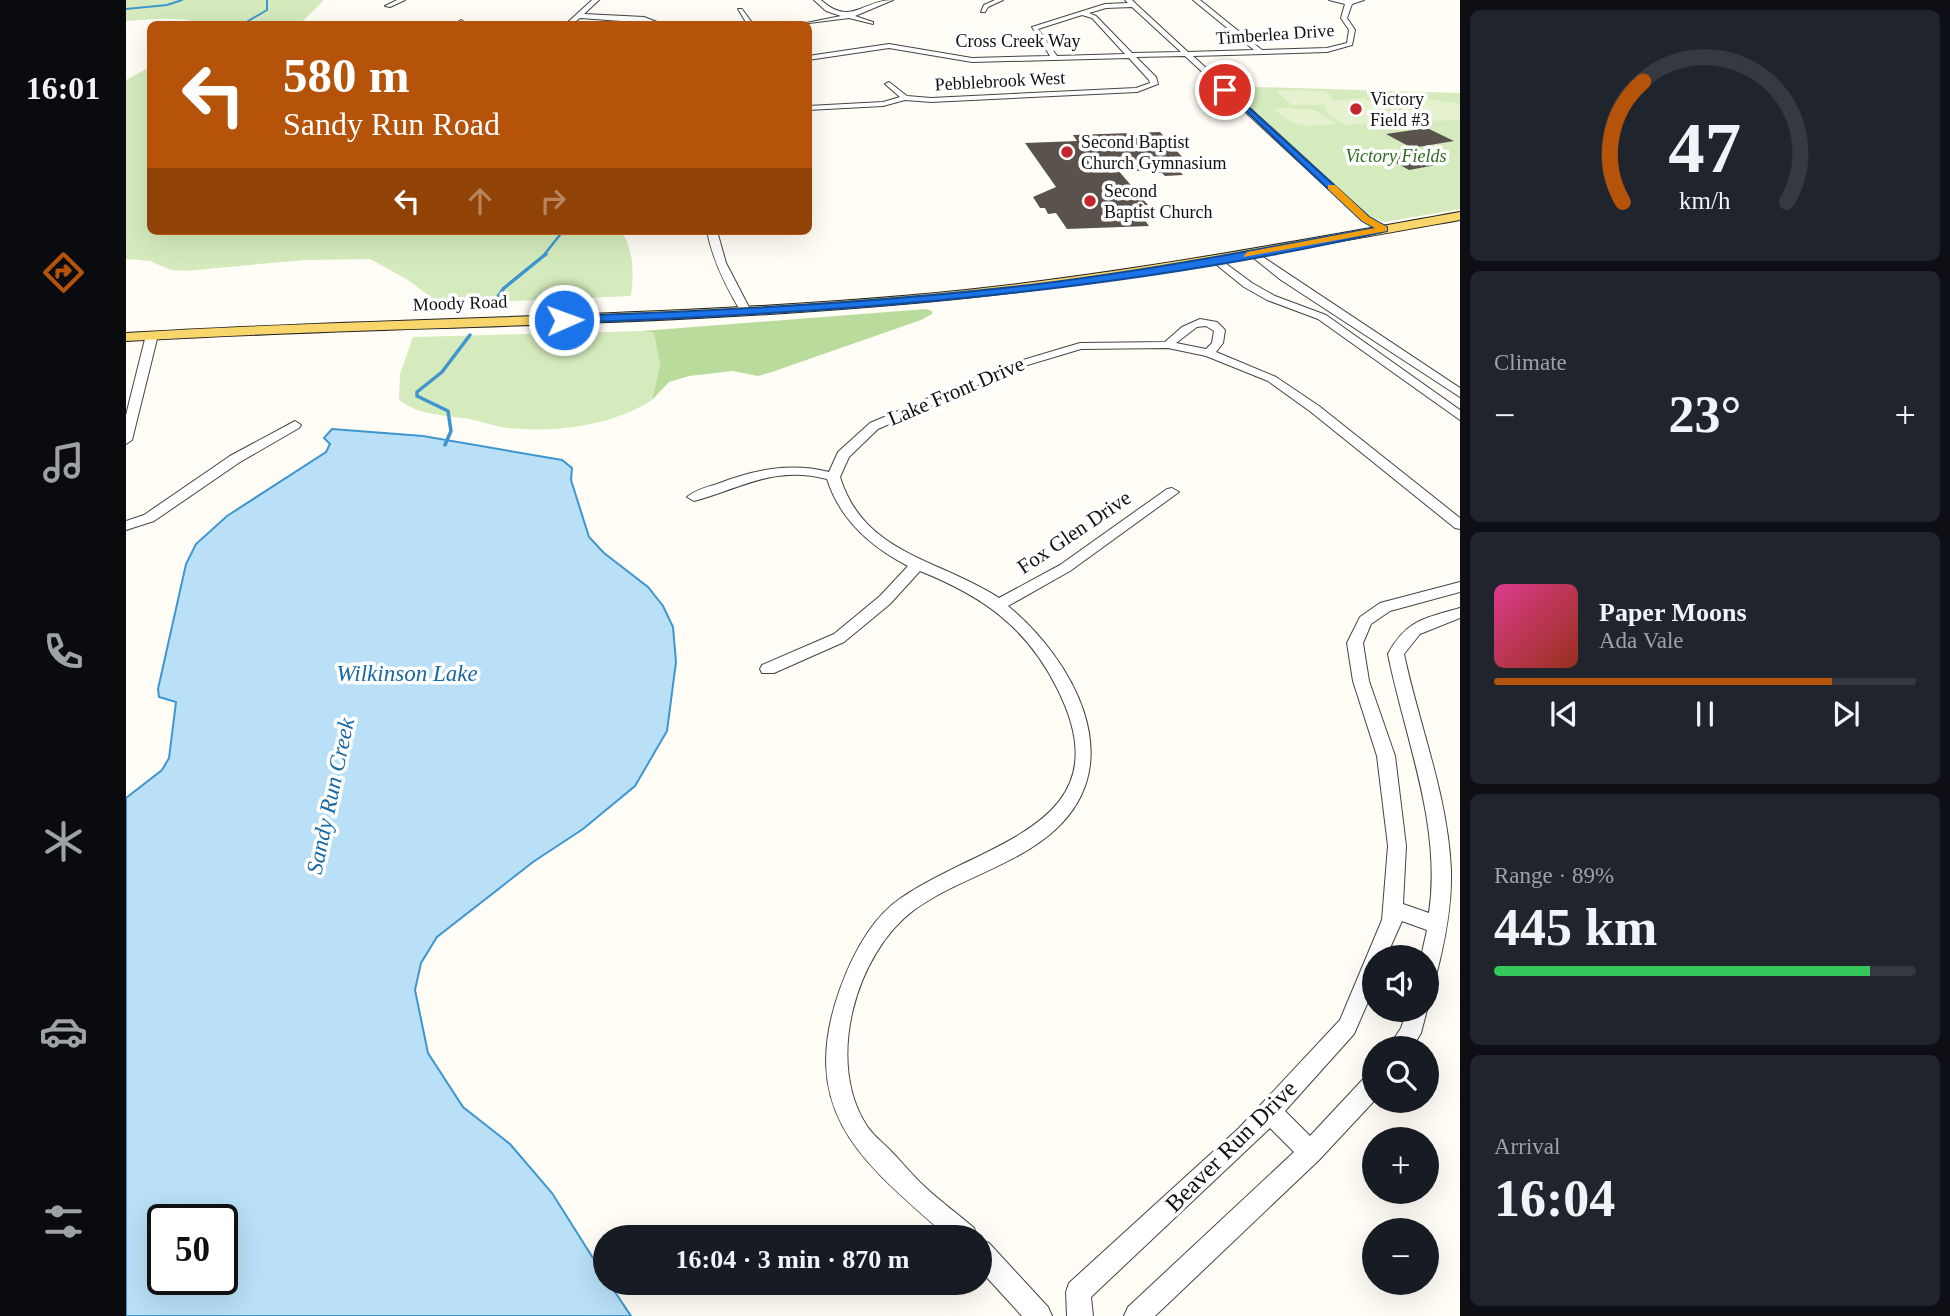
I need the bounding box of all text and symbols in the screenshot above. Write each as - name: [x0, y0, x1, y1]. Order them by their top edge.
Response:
- street label: Timberlea Drive: [1215, 20, 1335, 48]
- street label: Cross Creek Way: [955, 31, 1081, 51]
- text: 580 m: [283, 48, 410, 103]
- icon: left: [168, 49, 259, 140]
- pin: [1195, 60, 1255, 120]
- street label: Pebblebrook West: [934, 68, 1066, 94]
- text: 16:01: [26, 70, 100, 106]
- icon: arrive: [1206, 71, 1244, 109]
- place label: Victory Field #3: [1370, 89, 1430, 130]
- marker: Victory Field #3: [1348, 101, 1364, 117]
- text: Sandy Run Road: [283, 106, 500, 142]
- text: 47: [1669, 107, 1741, 188]
- place label: Second Baptist Church Gymnasium: [1081, 132, 1227, 173]
- marker: Second Baptist Church Gymnasium: [1059, 144, 1075, 160]
- park label: Victory Fields: [1345, 146, 1447, 166]
- place label: Second Baptist Church: [1104, 181, 1213, 222]
- icon: left: [388, 182, 426, 220]
- icon: ahead: [461, 182, 499, 220]
- icon: right: [534, 182, 572, 220]
- text: km/h: [1679, 186, 1731, 213]
- marker: Second Baptist Church: [1082, 193, 1098, 209]
- icon: directions: [39, 248, 88, 297]
- position arrow: [527, 283, 601, 357]
- street label: Moody Road: [412, 291, 508, 315]
- text: Climate: [1494, 350, 1567, 375]
- street label: Lake Front Drive: [884, 351, 1028, 431]
- text: 23°: [1669, 386, 1741, 443]
- text: −: [1494, 394, 1515, 436]
- text: +: [1895, 394, 1916, 436]
- icon: music: [39, 438, 88, 487]
- street label: Fox Glen Drive: [1013, 485, 1135, 579]
- text: Paper Moons: [1599, 598, 1747, 627]
- icon: phone: [39, 627, 88, 676]
- text: Ada Vale: [1599, 628, 1684, 653]
- water label: Wilkinson Lake: [336, 661, 478, 686]
- icon: previous: [1545, 695, 1583, 733]
- icon: pause: [1686, 695, 1724, 733]
- icon: next: [1827, 695, 1865, 733]
- water label: Sandy Run Creek: [302, 715, 359, 876]
- icon: climate: [39, 817, 88, 866]
- text: Range · 89%: [1494, 863, 1614, 888]
- text: 445 km: [1494, 899, 1657, 956]
- map controls: [1362, 945, 1439, 1295]
- button: sound: [1362, 945, 1439, 1022]
- icon: car: [39, 1007, 88, 1056]
- button: search: [1362, 1036, 1439, 1113]
- street label: Beaver Run Drive: [1160, 1075, 1302, 1217]
- button: +: [1362, 1127, 1439, 1204]
- text: Arrival: [1494, 1134, 1560, 1159]
- text: 16:04: [1494, 1170, 1615, 1227]
- icon: filters: [39, 1197, 88, 1246]
- speed limit sign: 50: [147, 1204, 238, 1295]
- button: −: [1362, 1218, 1439, 1295]
- text: 16:04 · 3 min · 870 m: [676, 1245, 910, 1274]

